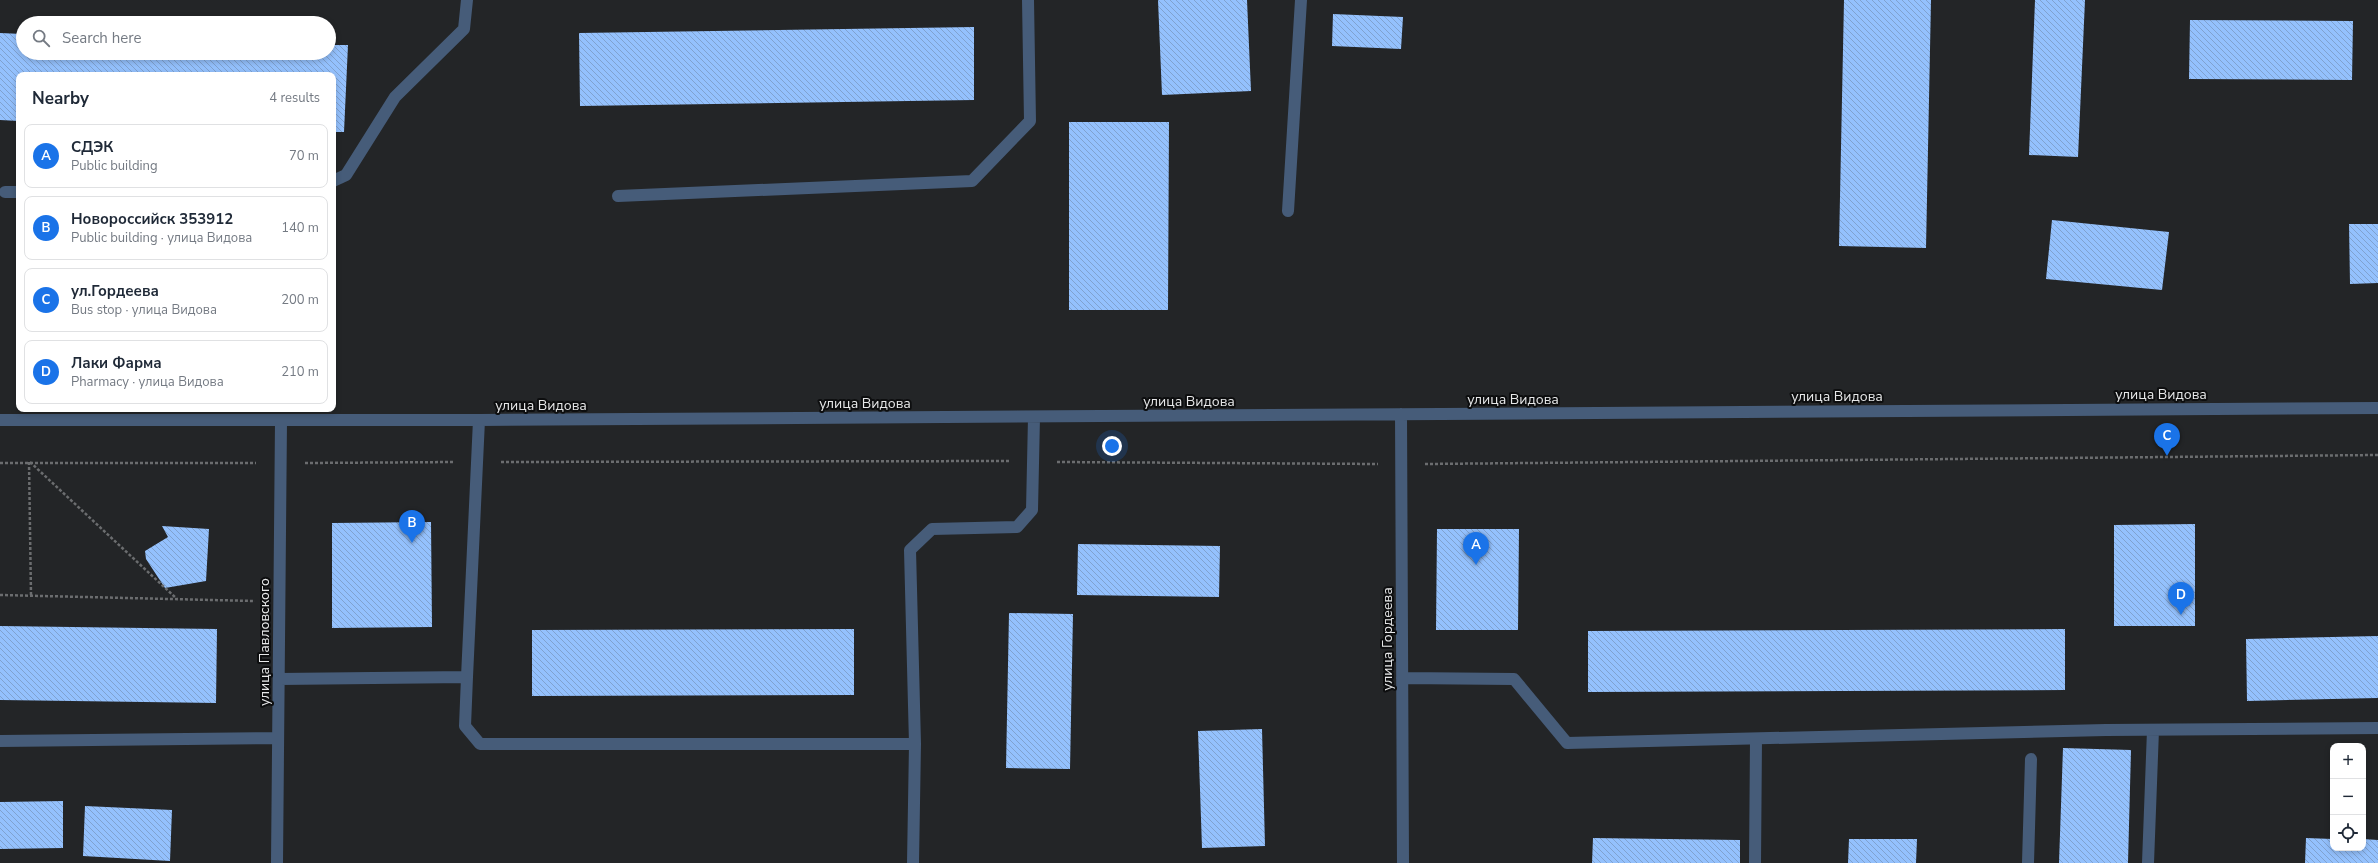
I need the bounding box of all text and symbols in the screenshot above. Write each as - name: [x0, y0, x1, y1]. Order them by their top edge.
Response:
- search box: [16, 16, 336, 60]
- icon: search: [30, 27, 52, 49]
- text: Search here: [62, 28, 142, 48]
- text: Nearby: [32, 87, 89, 110]
- text: 4 results: [269, 89, 320, 107]
- text: СДЭК: [71, 137, 113, 157]
- text: A: [41, 147, 51, 165]
- text: 70 m: [289, 147, 319, 165]
- text: Public building: [71, 157, 158, 175]
- text: Новороссийск 353912: [71, 209, 233, 229]
- text: B: [42, 219, 50, 237]
- text: 140 m: [281, 219, 319, 237]
- text: Public building · улица Видова: [71, 229, 252, 247]
- text: ул.Гордеева: [71, 281, 159, 301]
- text: C: [42, 291, 50, 309]
- text: 200 m: [281, 291, 319, 309]
- text: Bus stop · улица Видова: [71, 301, 217, 319]
- text: Лаки Фарма: [71, 353, 162, 373]
- text: D: [41, 363, 51, 381]
- text: 210 m: [281, 363, 319, 381]
- text: Pharmacy · улица Видова: [71, 373, 224, 391]
- street label: улица Видова: [2115, 385, 2207, 404]
- street label: улица Видова: [1791, 387, 1883, 406]
- street label: улица Видова: [1467, 390, 1559, 409]
- street label: улица Видова: [1143, 392, 1235, 411]
- street label: улица Видова: [819, 394, 911, 413]
- street label: улица Видова: [495, 396, 587, 415]
- pin: C: [2154, 423, 2180, 456]
- your location: [1102, 436, 1122, 456]
- pin: B: [399, 510, 425, 543]
- pin: A: [1463, 532, 1489, 565]
- street label: улица Павловского: [255, 578, 274, 706]
- pin: D: [2168, 582, 2194, 615]
- street label: улица Гордеева: [1378, 587, 1397, 691]
- map controls: [2330, 743, 2366, 851]
- button: +: [2330, 743, 2366, 779]
- button: −: [2330, 779, 2366, 815]
- button: locate: [2330, 815, 2366, 851]

